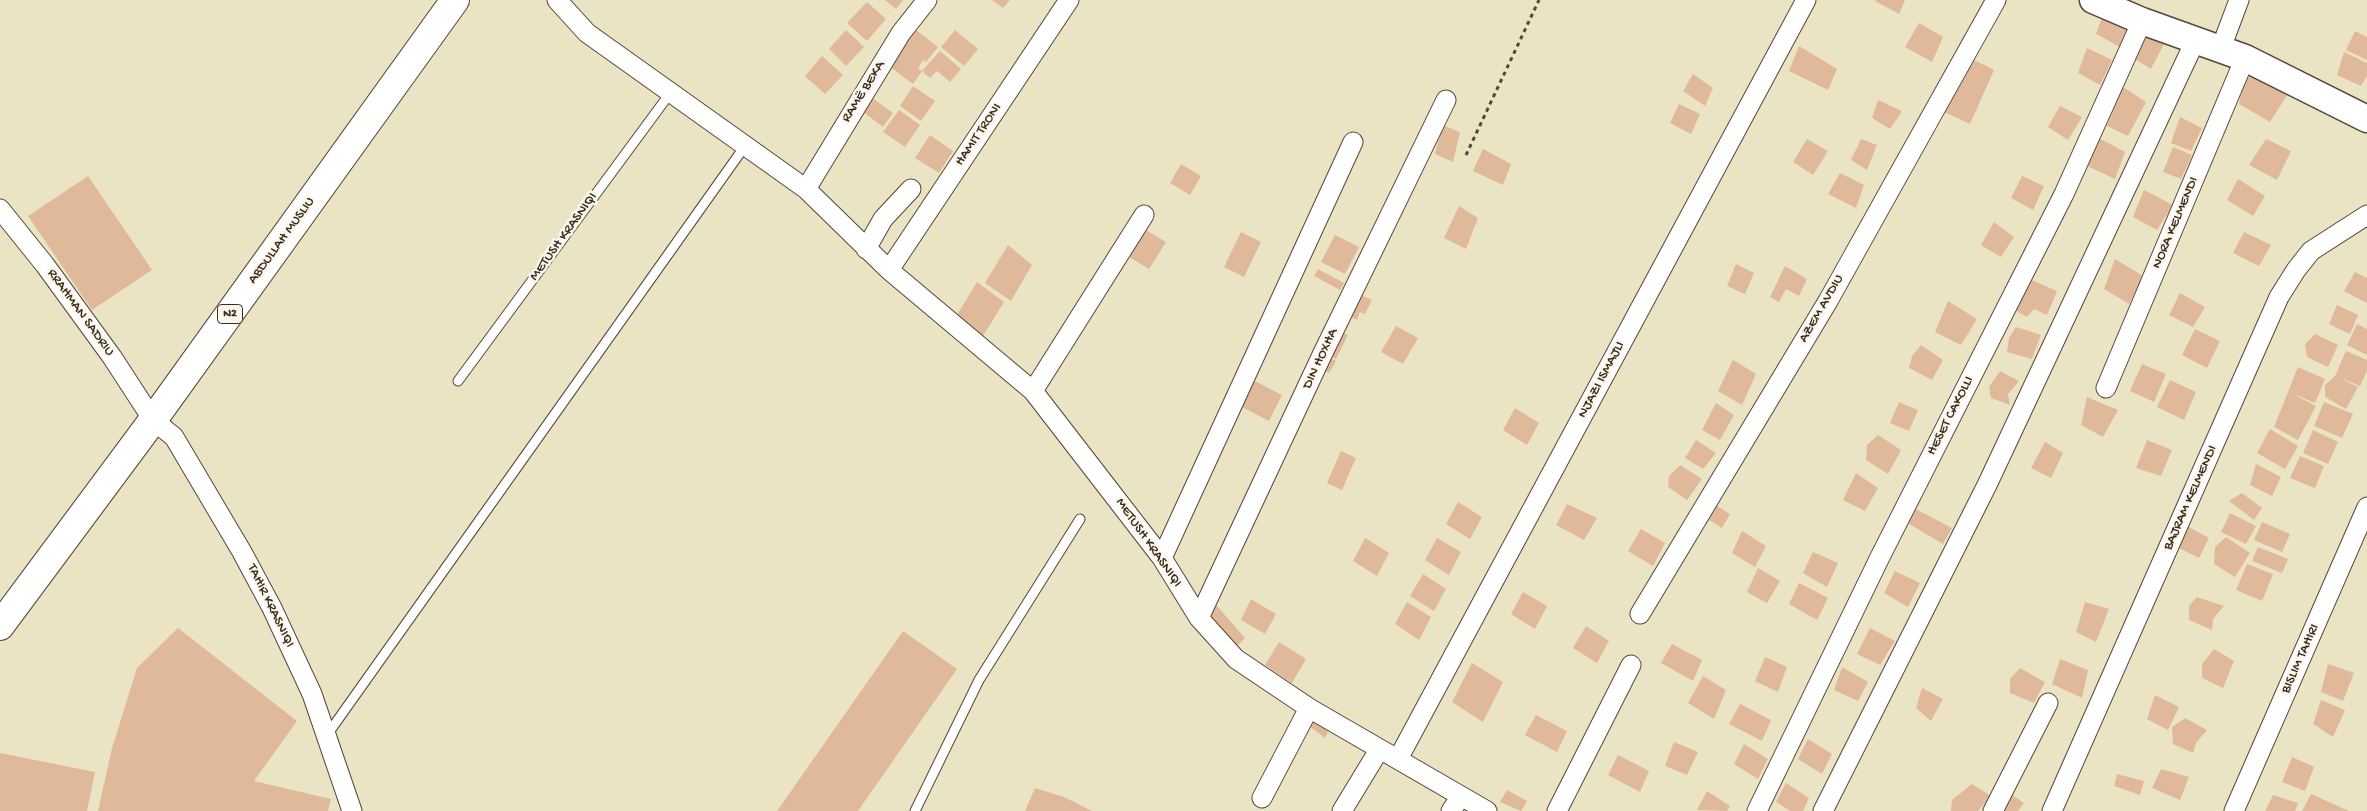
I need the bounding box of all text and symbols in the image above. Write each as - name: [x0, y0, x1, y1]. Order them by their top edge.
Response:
- street label: RAMË BEKA: [839, 58, 889, 126]
- street label: HAMIT TRONI: [952, 101, 1006, 169]
- street label: NORA KELMENDI: [2149, 175, 2203, 271]
- street label: METUSH KRASNIQI: [526, 190, 602, 284]
- street label: ABDULLAH MUSLIU: [245, 194, 319, 288]
- street label: RRAHMAN SADRIU: [43, 266, 117, 360]
- street label: AZEM AVDIU: [1796, 272, 1848, 346]
- road number: N2: [218, 304, 242, 324]
- street label: DIN HOXHA: [1300, 326, 1342, 392]
- street label: NJAZI ISMAJLI: [1575, 339, 1629, 421]
- street label: HESET CAKOLLI: [1924, 374, 1978, 458]
- street label: BAJRAM KELMENDI: [2160, 443, 2222, 553]
- street label: METUSH KRASNIQI: [1111, 495, 1185, 591]
- street label: TAHIR KRASNIQI: [243, 562, 297, 650]
- street label: BISLIM TAHIRI: [2278, 622, 2324, 696]

